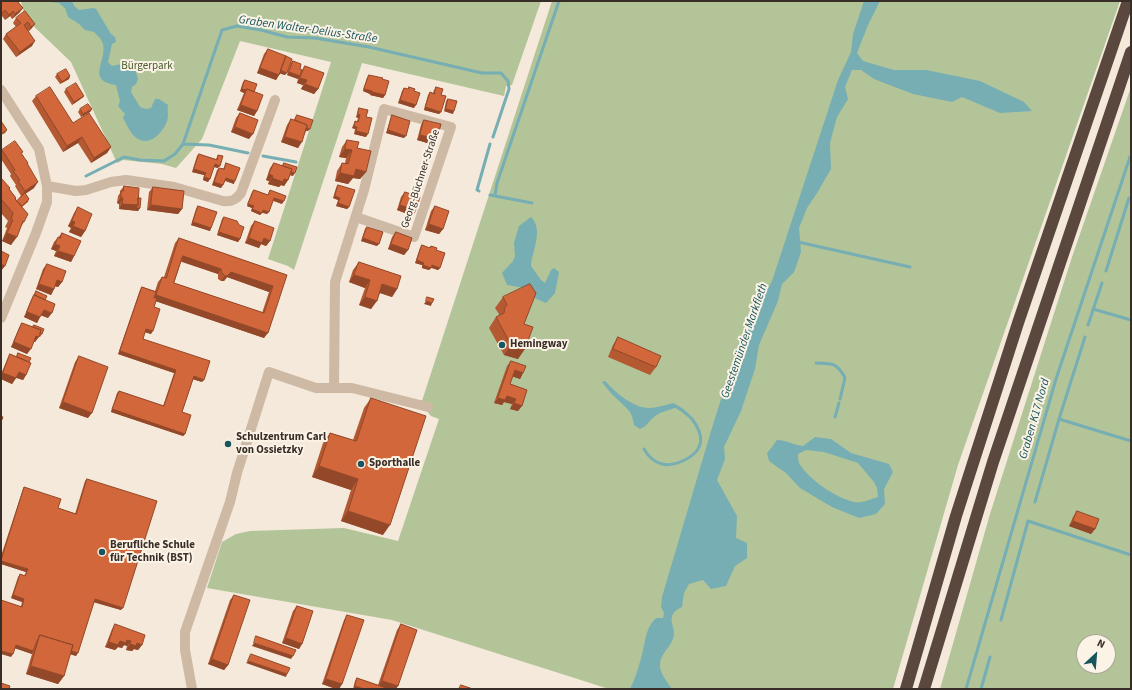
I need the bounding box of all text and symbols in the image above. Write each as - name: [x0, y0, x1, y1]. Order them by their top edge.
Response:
- water label: Graben Walter-Delius-Straße: [238, 13, 378, 47]
- park label: Bürgerpark: [121, 60, 173, 74]
- street label: Georg-Büchner-Straße: [399, 128, 443, 230]
- water label: Geestemünder Markfleth: [719, 282, 771, 400]
- place label: Hemingway: [510, 338, 568, 352]
- marker: Hemingway: [497, 340, 507, 350]
- water label: Graben K17 Nord: [1017, 377, 1053, 461]
- place label: Schulzentrum Carl von Ossietzky: [236, 431, 326, 457]
- marker: Schulzentrum Carl von Ossietzky: [223, 439, 233, 449]
- place label: Sporthalle: [369, 457, 420, 471]
- marker: Sporthalle: [356, 459, 366, 469]
- place label: Berufliche Schule für Technik (BST): [110, 539, 195, 565]
- marker: Berufliche Schule für Technik (BST): [97, 547, 107, 557]
- north arrow: [1076, 634, 1116, 674]
- text: N: [1094, 635, 1108, 652]

